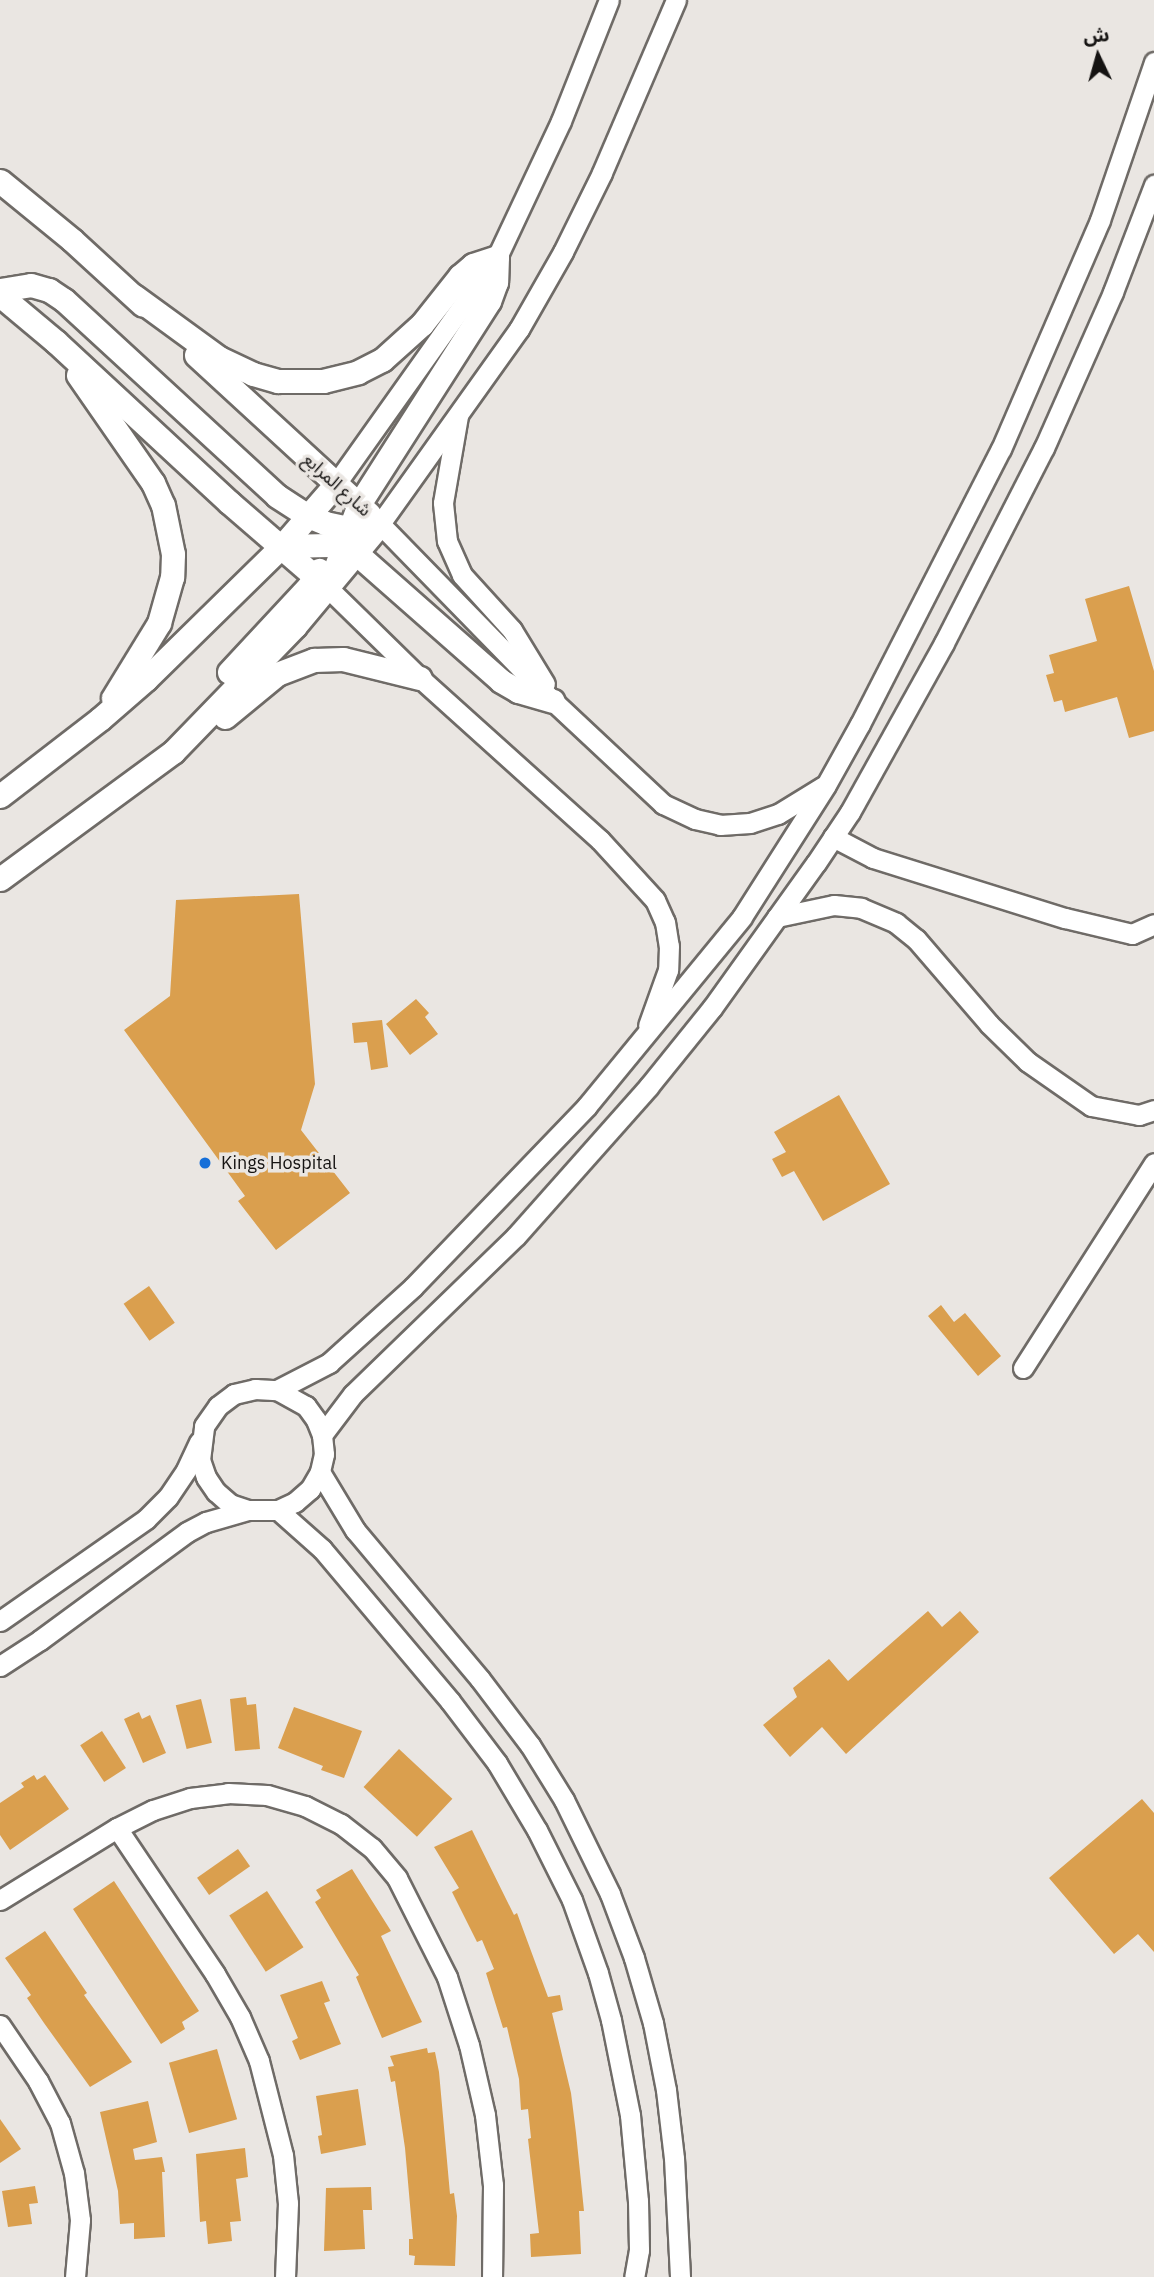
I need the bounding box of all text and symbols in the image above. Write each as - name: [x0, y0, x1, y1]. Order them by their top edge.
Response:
- north arrow: [1063, 21, 1133, 91]
- text: ش: [1082, 22, 1110, 48]
- street label: شارع المرابع: [299, 449, 375, 521]
- place label: Kings Hospital: [221, 1152, 337, 1174]
- marker: Kings Hospital: [195, 1153, 215, 1173]

